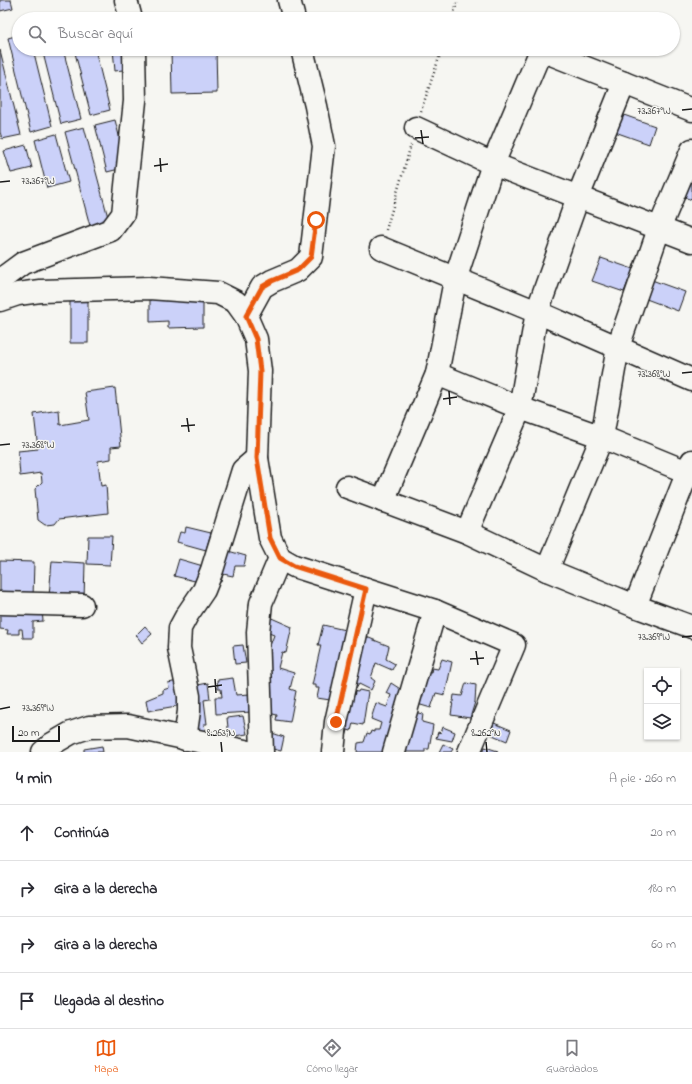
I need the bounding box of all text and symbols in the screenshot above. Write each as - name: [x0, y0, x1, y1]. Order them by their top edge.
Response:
- search box: [12, 12, 680, 56]
- icon: search: [26, 23, 48, 45]
- text: Buscar aquí: [58, 23, 133, 45]
- text: 73.367°W: [637, 104, 671, 119]
- text: 73.367°W: [21, 174, 55, 189]
- route start: [307, 211, 325, 229]
- text: 73.368°W: [638, 367, 671, 382]
- text: 73.368°W: [22, 438, 55, 453]
- text: 73.369°W: [638, 630, 670, 645]
- map controls: [644, 668, 680, 740]
- button: locate: [644, 668, 680, 704]
- text: 73.369°W: [22, 701, 54, 716]
- button: layers: [644, 704, 680, 740]
- route end: [327, 713, 345, 731]
- scale bar: [12, 724, 60, 743]
- text: 20 m: [18, 725, 40, 741]
- text: 8.263°N: [207, 726, 236, 741]
- text: 8.262°N: [471, 726, 501, 741]
- text: 4 min: [16, 766, 52, 791]
- text: A pie · 260 m: [609, 769, 676, 788]
- icon: ahead: [16, 822, 38, 844]
- text: Continúa: [54, 822, 109, 844]
- text: 20 m: [651, 823, 676, 842]
- icon: right: [16, 878, 38, 900]
- text: Gira a la derecha: [54, 878, 157, 900]
- text: 180 m: [648, 879, 676, 898]
- icon: right: [16, 934, 38, 956]
- text: Gira a la derecha: [54, 934, 157, 956]
- text: 60 m: [651, 935, 676, 954]
- icon: arrive: [16, 990, 38, 1012]
- text: Llegada al destino: [54, 990, 164, 1012]
- tab: Mapa: [94, 1037, 118, 1077]
- tab: Cómo llegar: [306, 1037, 358, 1077]
- tab: Guardados: [546, 1037, 598, 1077]

